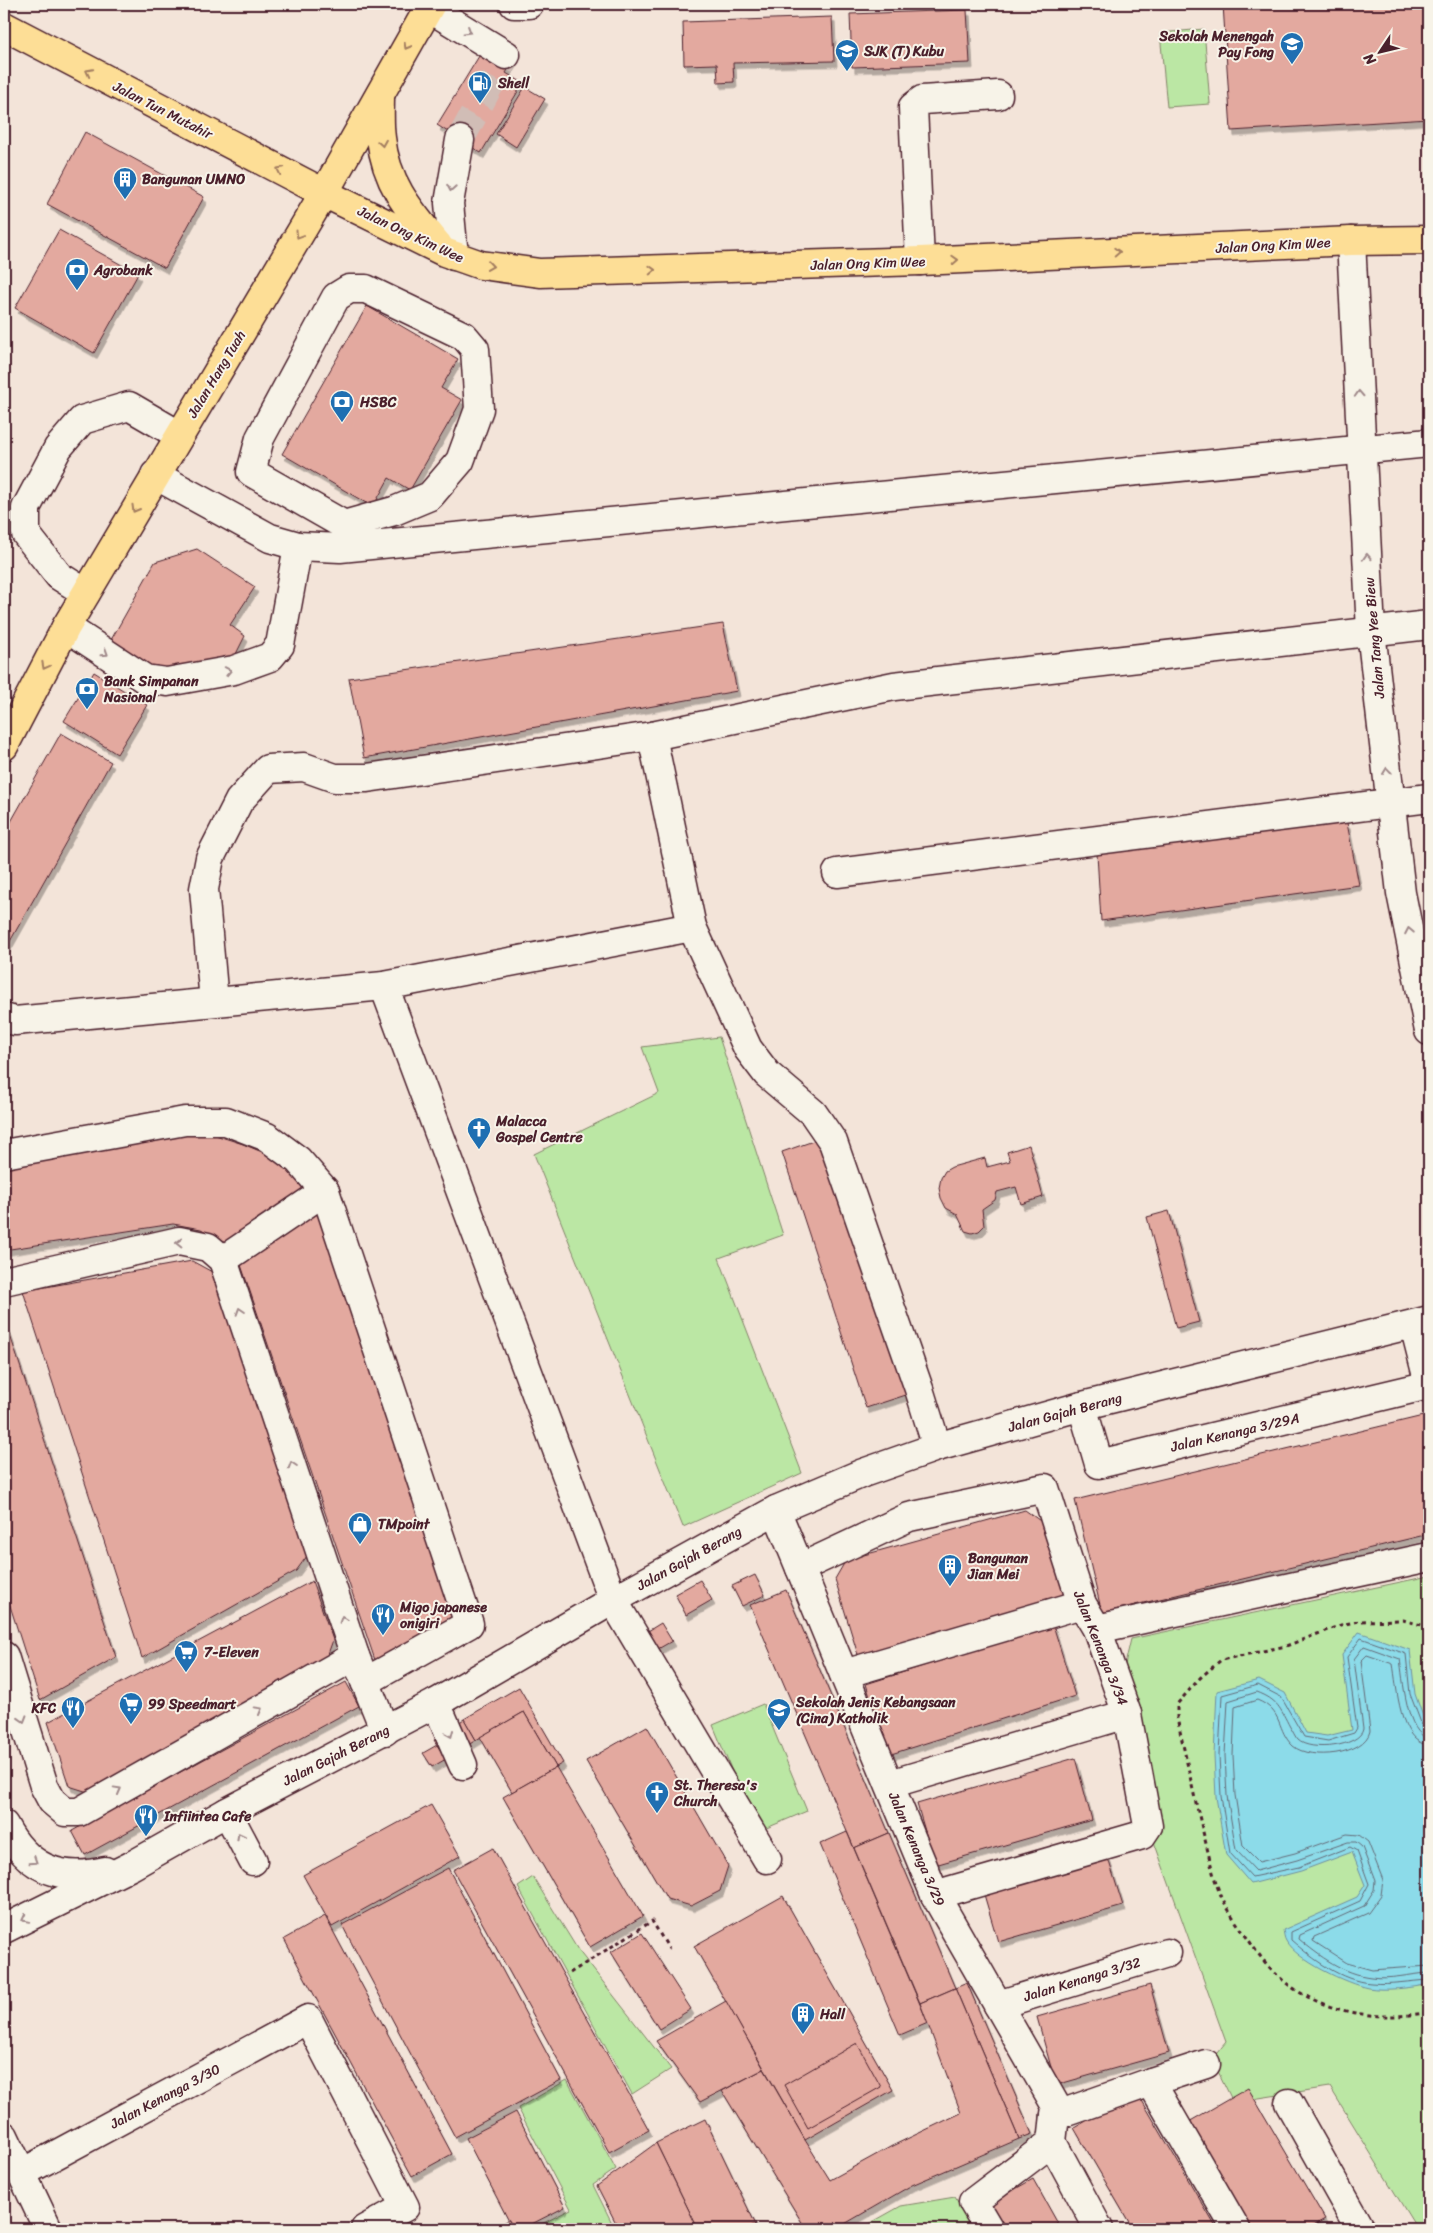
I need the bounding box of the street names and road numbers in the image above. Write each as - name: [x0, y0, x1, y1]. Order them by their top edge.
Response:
- street label: Jalan Tun Mutahir: [107, 74, 218, 147]
- street label: Jalan Ong Kim Wee: [353, 198, 468, 270]
- street label: Jalan Ong Kim Wee: [1214, 230, 1331, 261]
- street label: Jalan Ong Kim Wee: [809, 249, 926, 278]
- street label: Jalan Hang Tuah: [180, 326, 253, 424]
- street label: Jalan Tang Yee Biew: [1357, 576, 1392, 700]
- street label: Jalan Gajah Berang: [1004, 1385, 1125, 1440]
- street label: Jalan Kenanga 3/29A: [1167, 1406, 1302, 1460]
- street label: Jalan Gajah Berang: [631, 1519, 747, 1598]
- street label: Jalan Kenanga 3/34: [1066, 1586, 1135, 1710]
- street label: Jalan Gajah Berang: [277, 1718, 394, 1794]
- street label: Jalan Kenanga 3/29: [881, 1787, 952, 1911]
- street label: Jalan Kenanga 3/32: [1019, 1950, 1144, 2009]
- street label: Jalan Kenanga 3/30: [105, 2057, 225, 2137]

